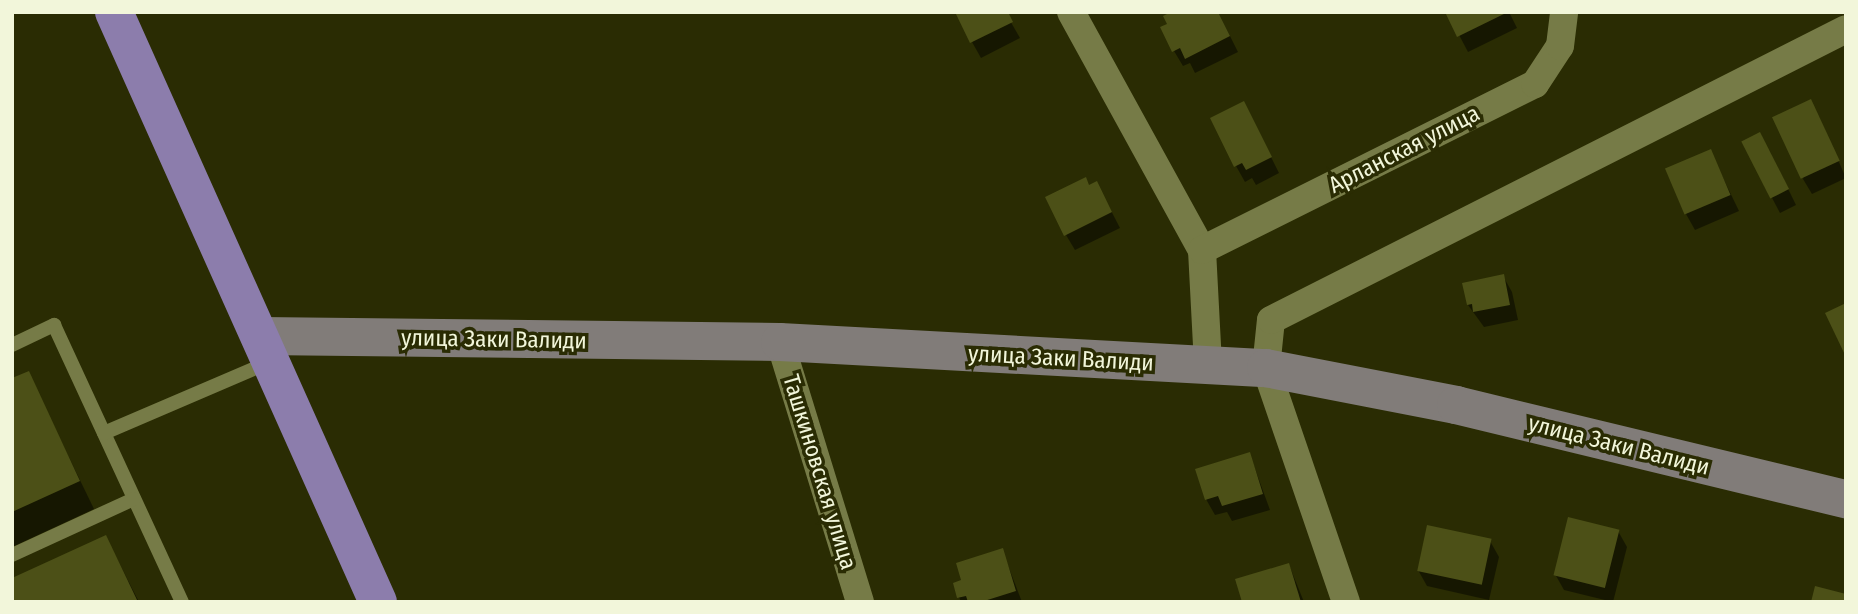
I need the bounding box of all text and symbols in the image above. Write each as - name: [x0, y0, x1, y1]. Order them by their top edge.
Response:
- street label: Арланская улица: [1324, 99, 1484, 199]
- street label: улица Заки Валиди: [401, 324, 587, 354]
- street label: улица Заки Валиди: [968, 339, 1154, 377]
- street label: Ташкиновская улица: [777, 371, 863, 573]
- street label: улица Заки Валиди: [1526, 409, 1712, 481]

